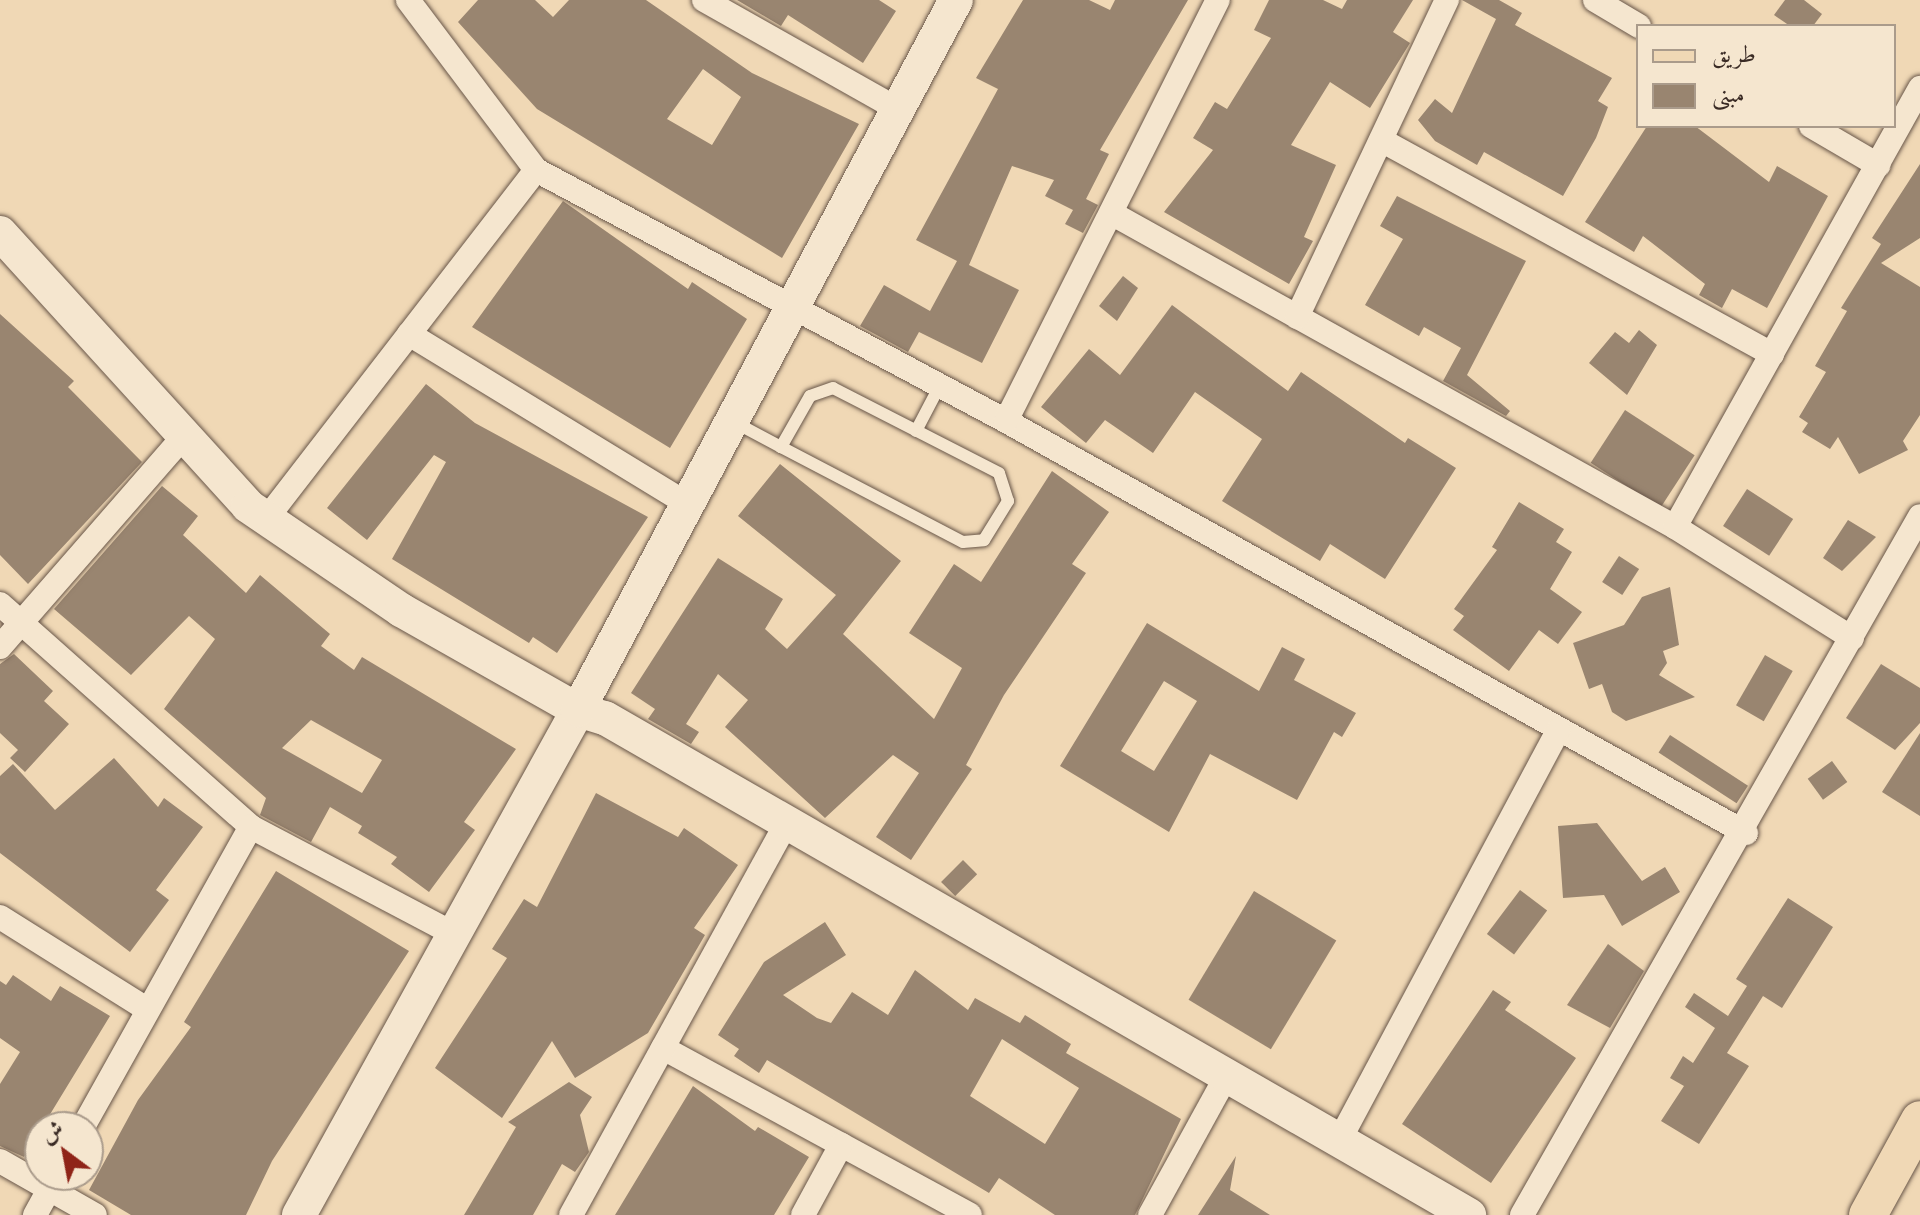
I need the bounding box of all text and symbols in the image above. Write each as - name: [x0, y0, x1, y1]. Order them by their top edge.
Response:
- legend: [1636, 24, 1896, 128]
- text: طريق: [1712, 39, 1756, 70]
- text: مبنى: [1712, 79, 1745, 110]
- north arrow: [24, 1111, 104, 1191]
- text: ش: [36, 1115, 69, 1150]

